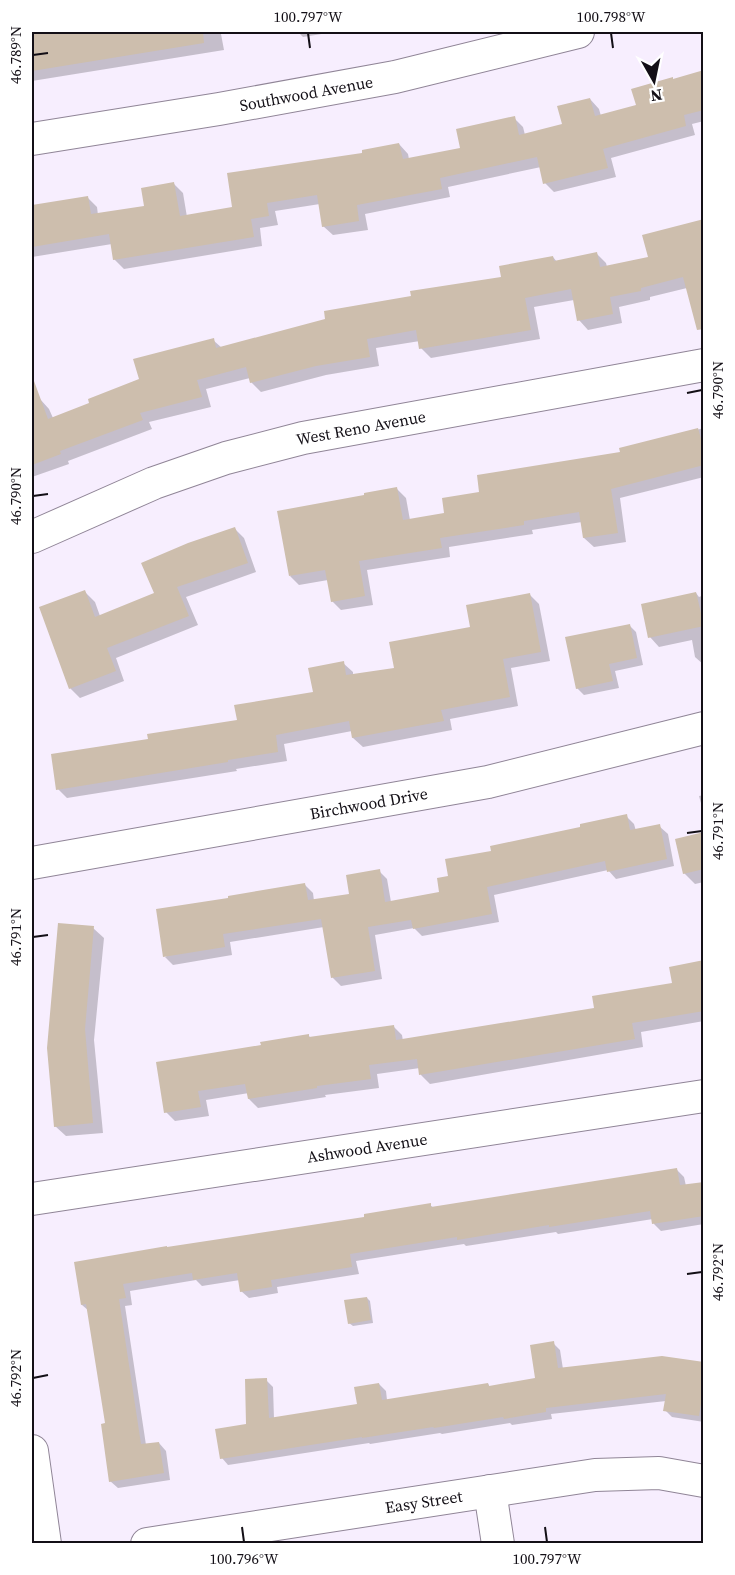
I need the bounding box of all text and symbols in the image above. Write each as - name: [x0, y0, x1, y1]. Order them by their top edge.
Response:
- text: 100.797°W: [274, 6, 343, 27]
- text: 100.798°W: [577, 6, 646, 27]
- text: 46.789°N: [5, 26, 26, 84]
- north arrow: [624, 51, 684, 111]
- street label: Southwood Avenue: [238, 70, 375, 116]
- text: N: [649, 84, 664, 108]
- text: 46.790°N: [707, 361, 728, 419]
- street label: West Reno Avenue: [294, 405, 428, 450]
- text: 46.790°N: [5, 467, 26, 525]
- street label: Birchwood Drive: [308, 782, 429, 824]
- text: 46.791°N: [707, 802, 728, 860]
- text: 46.791°N: [5, 908, 26, 966]
- street label: Ashwood Avenue: [305, 1128, 429, 1168]
- text: 46.792°N: [707, 1243, 728, 1301]
- text: 46.792°N: [5, 1349, 26, 1407]
- street label: Easy Street: [383, 1484, 465, 1518]
- text: 100.796°W: [210, 1548, 279, 1569]
- text: 100.797°W: [513, 1548, 582, 1569]

